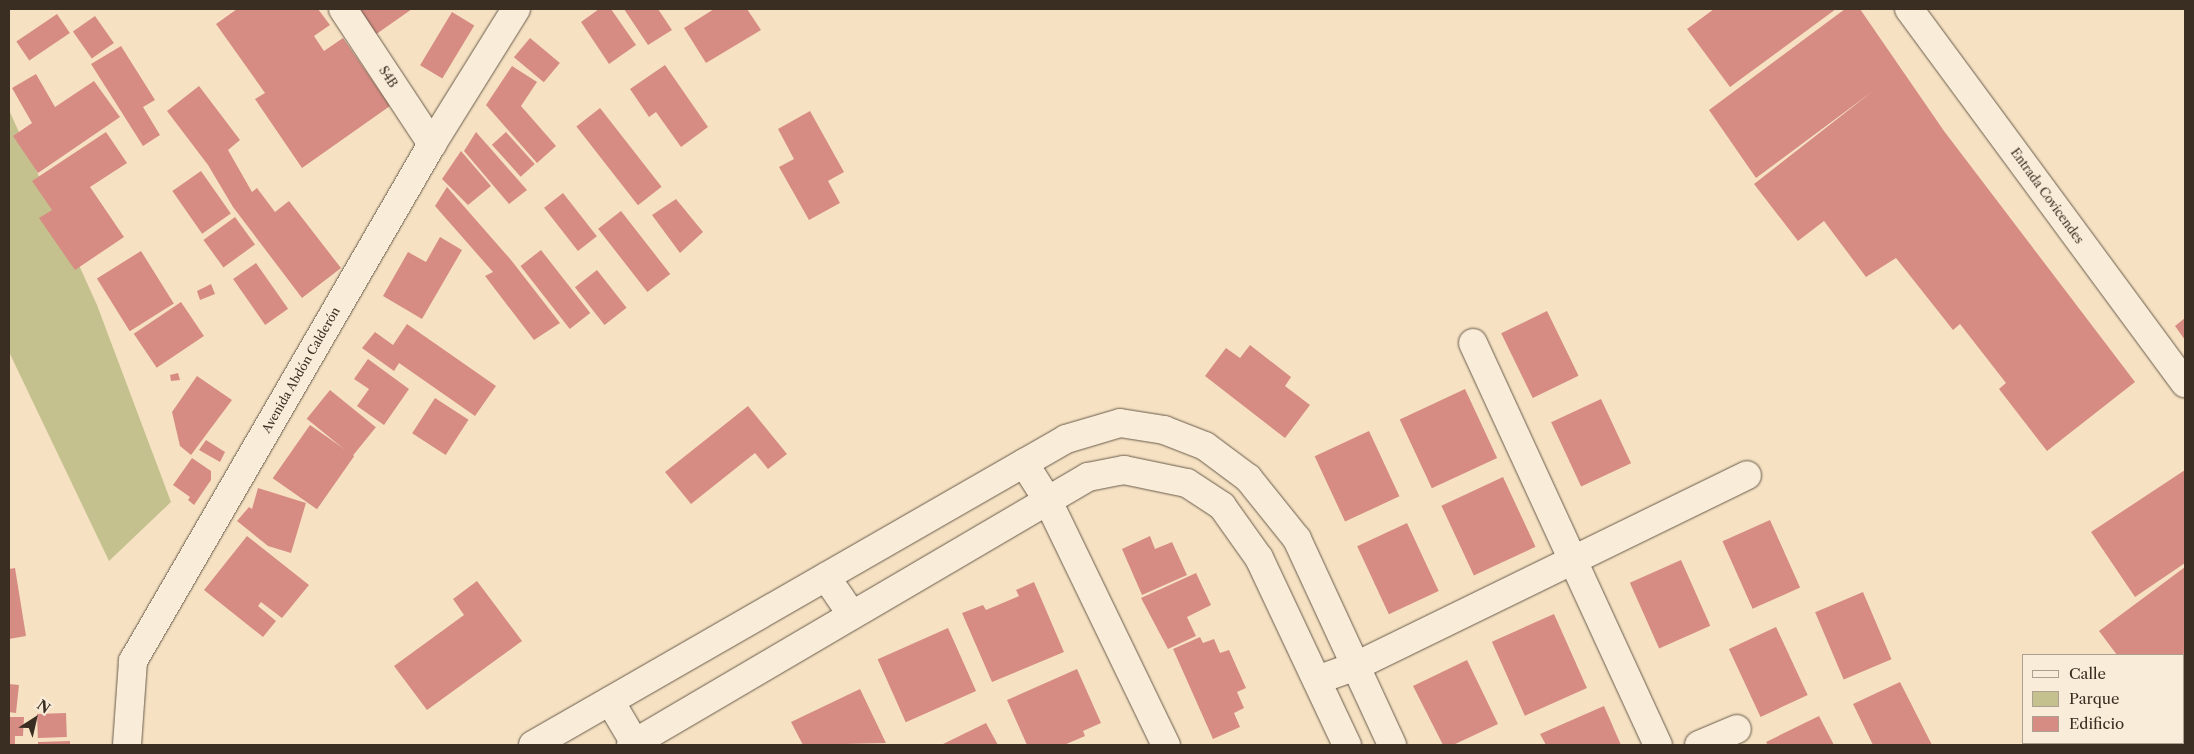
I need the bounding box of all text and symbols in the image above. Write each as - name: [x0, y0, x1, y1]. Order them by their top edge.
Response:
- street label: S4B: [376, 64, 400, 90]
- street label: Entrada Covicendes: [2008, 145, 2086, 247]
- street label: Avenida Abdón Calderón: [259, 304, 343, 436]
- legend: [2022, 654, 2184, 744]
- text: Calle: [2069, 664, 2106, 683]
- text: Parque: [2069, 689, 2119, 708]
- north arrow: [10, 694, 60, 744]
- text: N: [33, 696, 54, 718]
- text: Edificio: [2069, 714, 2124, 733]

